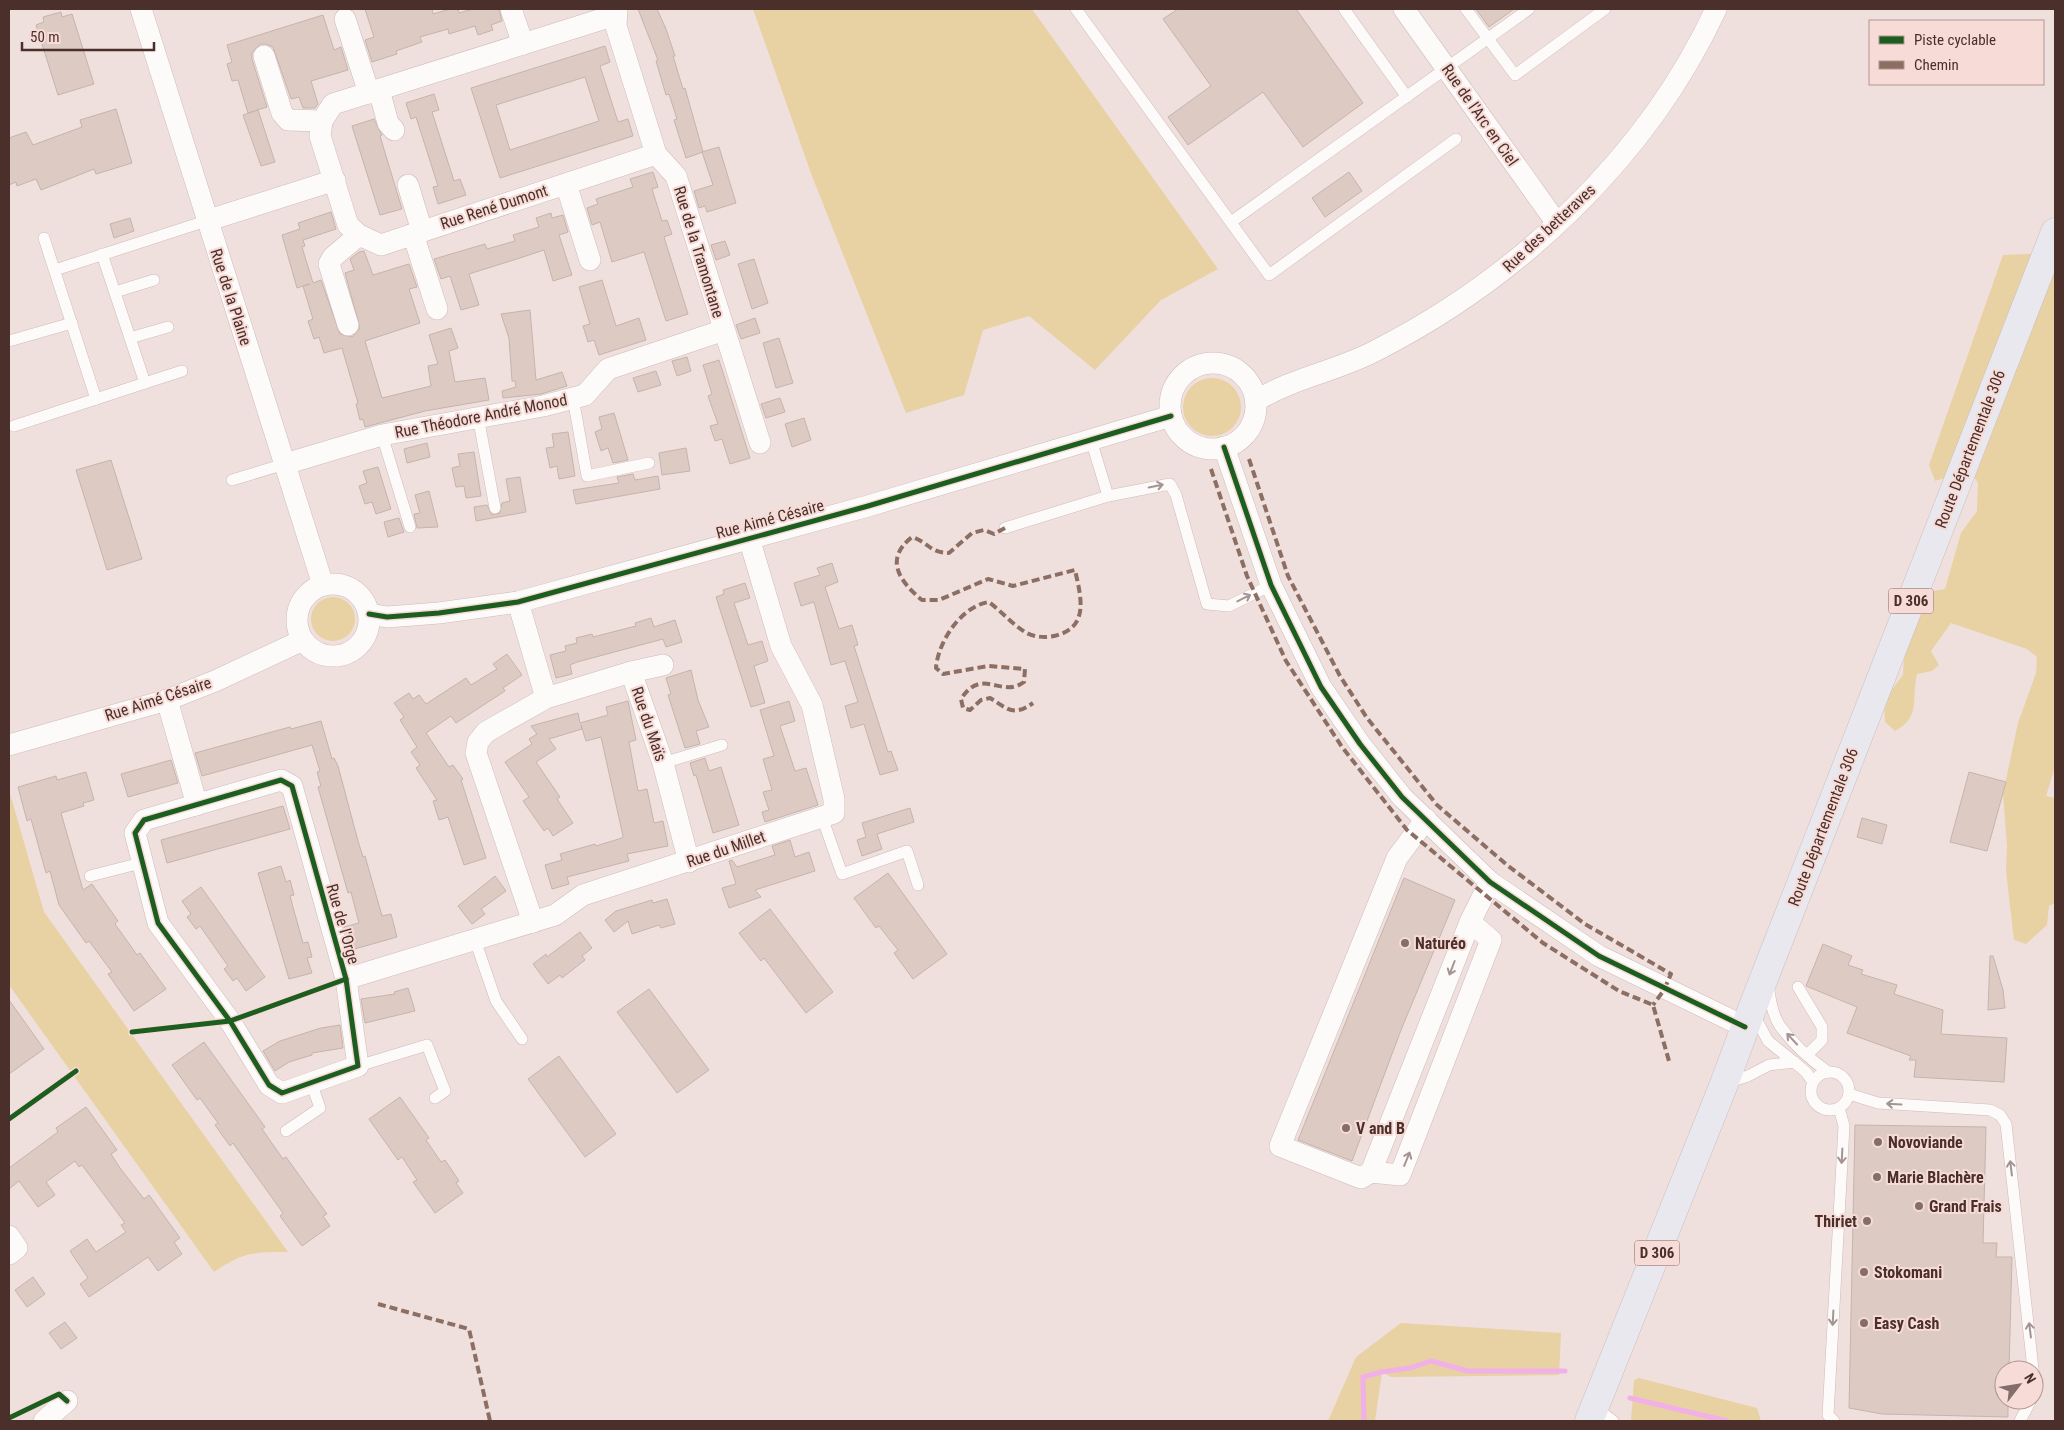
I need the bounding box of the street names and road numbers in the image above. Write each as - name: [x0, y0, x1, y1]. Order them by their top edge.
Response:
- street label: Rue de l'Arc en Ciel: [1438, 60, 1522, 170]
- street label: Rue des betteraves: [1499, 180, 1599, 276]
- street label: Rue René Dumont: [438, 181, 550, 233]
- street label: Rue de la Tramontane: [670, 184, 728, 320]
- street label: Rue de la Plaine: [206, 246, 256, 348]
- street label: Route Départementale 306: [1931, 367, 2009, 531]
- street label: Rue Théodore André Monod: [393, 390, 569, 442]
- street label: Rue Aimé Césaire: [714, 495, 826, 543]
- road number: D 306: [1888, 588, 1934, 614]
- street label: Rue Aimé Césaire: [102, 673, 214, 725]
- street label: Rue du Maïs: [627, 684, 671, 764]
- street label: Route Départementale 306: [1784, 745, 1862, 909]
- street label: Rue du Millet: [684, 827, 768, 871]
- street label: Rue de l'Orge: [322, 882, 364, 966]
- road number: D 306: [1634, 1240, 1680, 1266]

